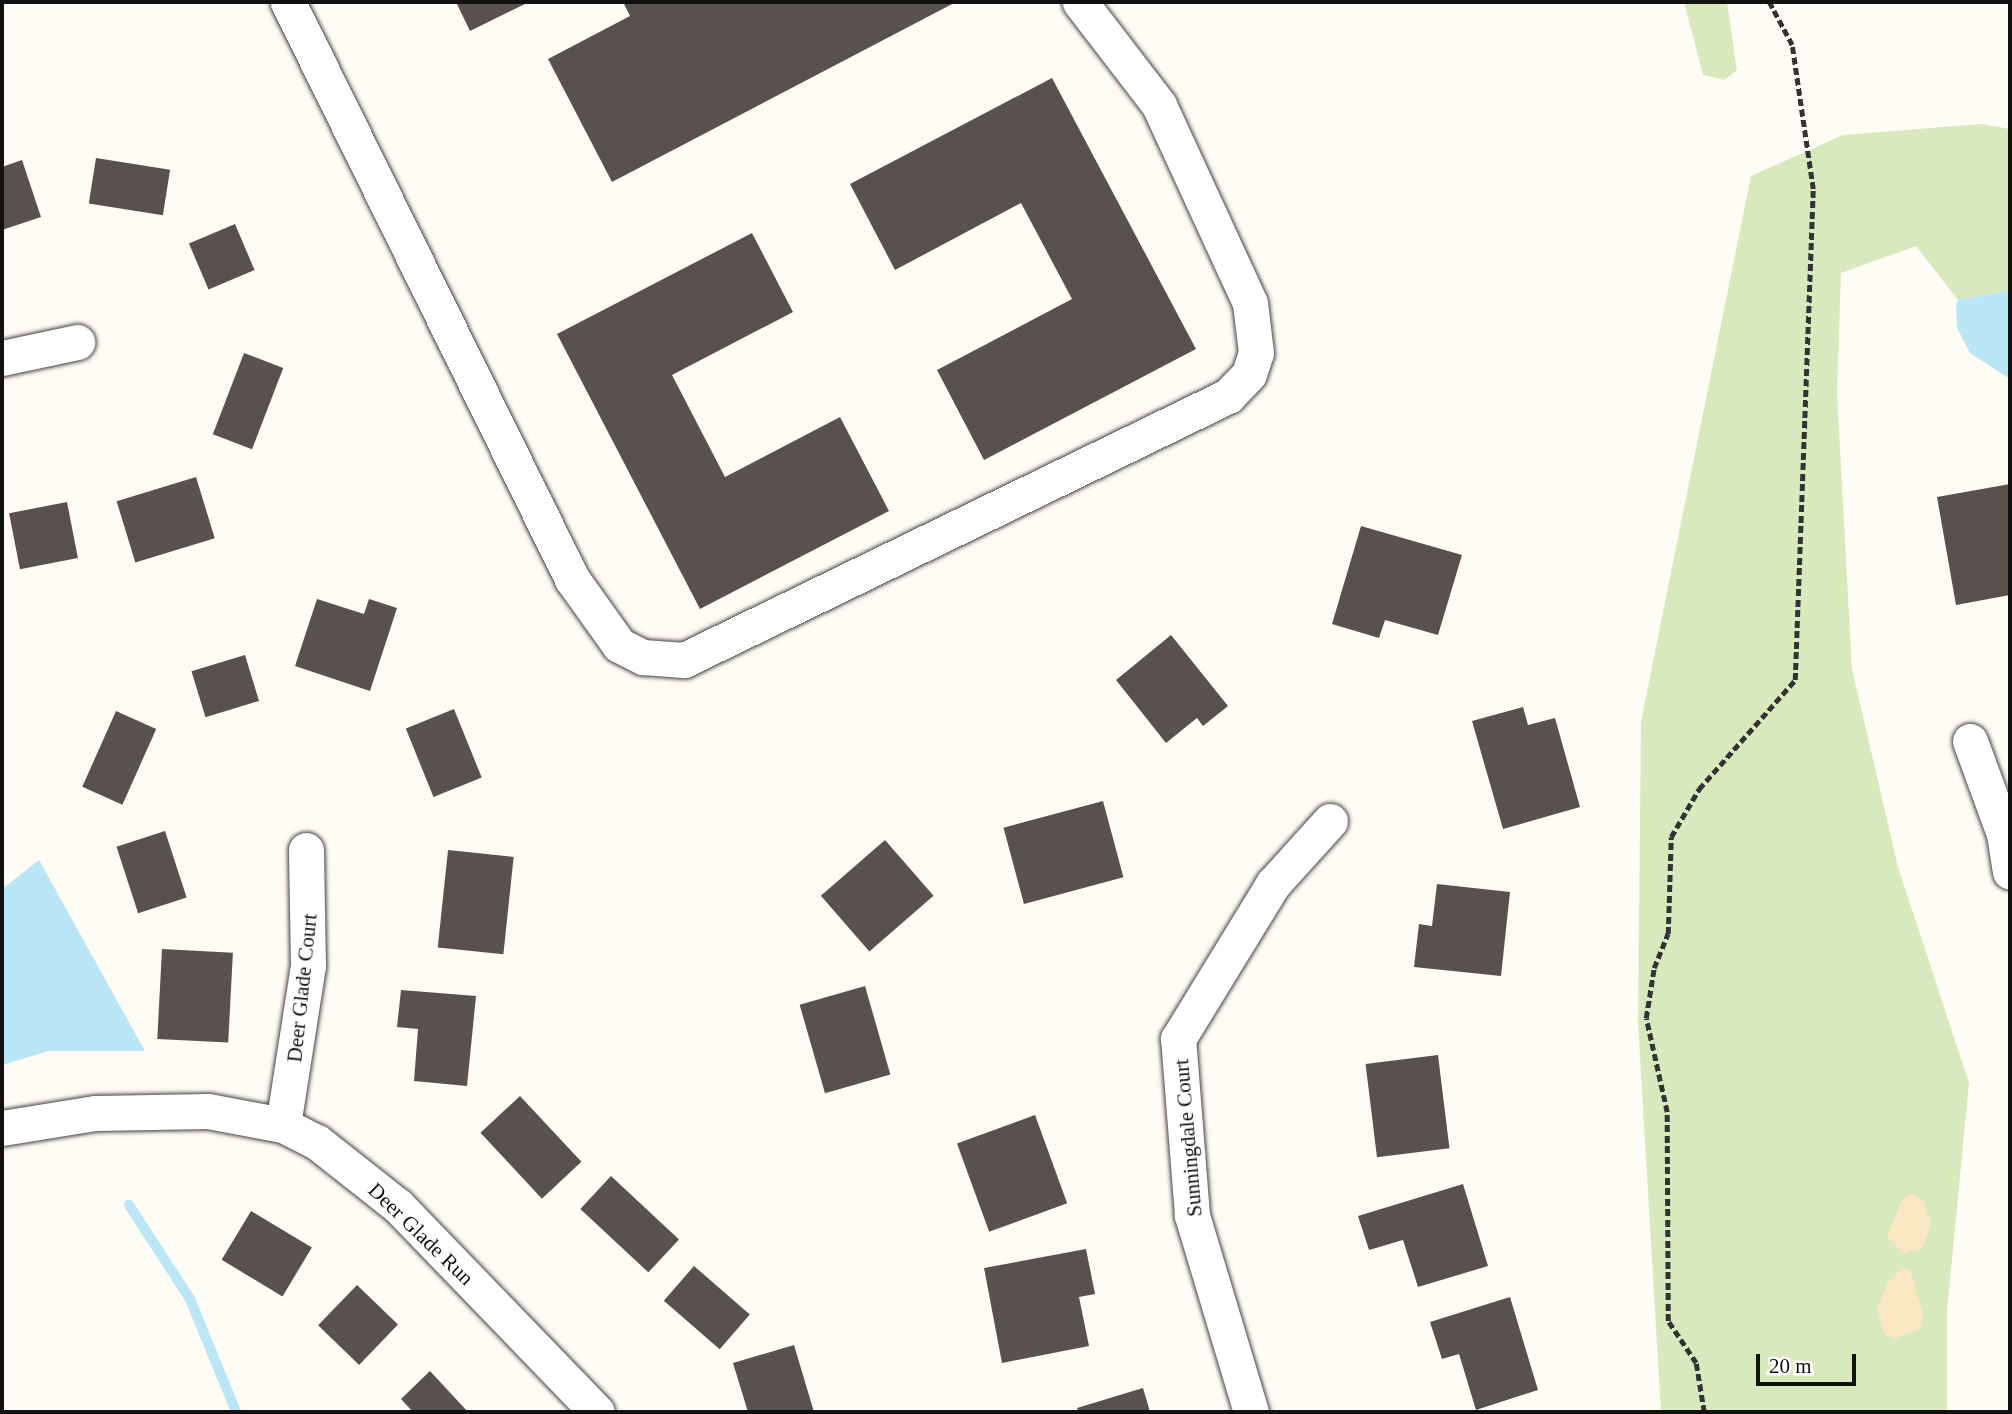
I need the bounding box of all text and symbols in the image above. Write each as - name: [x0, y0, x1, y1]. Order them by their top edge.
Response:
- street label: Deer Glade Court: [282, 912, 322, 1064]
- street label: Sunningdale Court: [1169, 1058, 1207, 1218]
- street label: Deer Glade Run: [363, 1178, 479, 1290]
- scale bar: [1760, 1340, 1860, 1384]
- text: 20 m: [1769, 1354, 1812, 1378]

